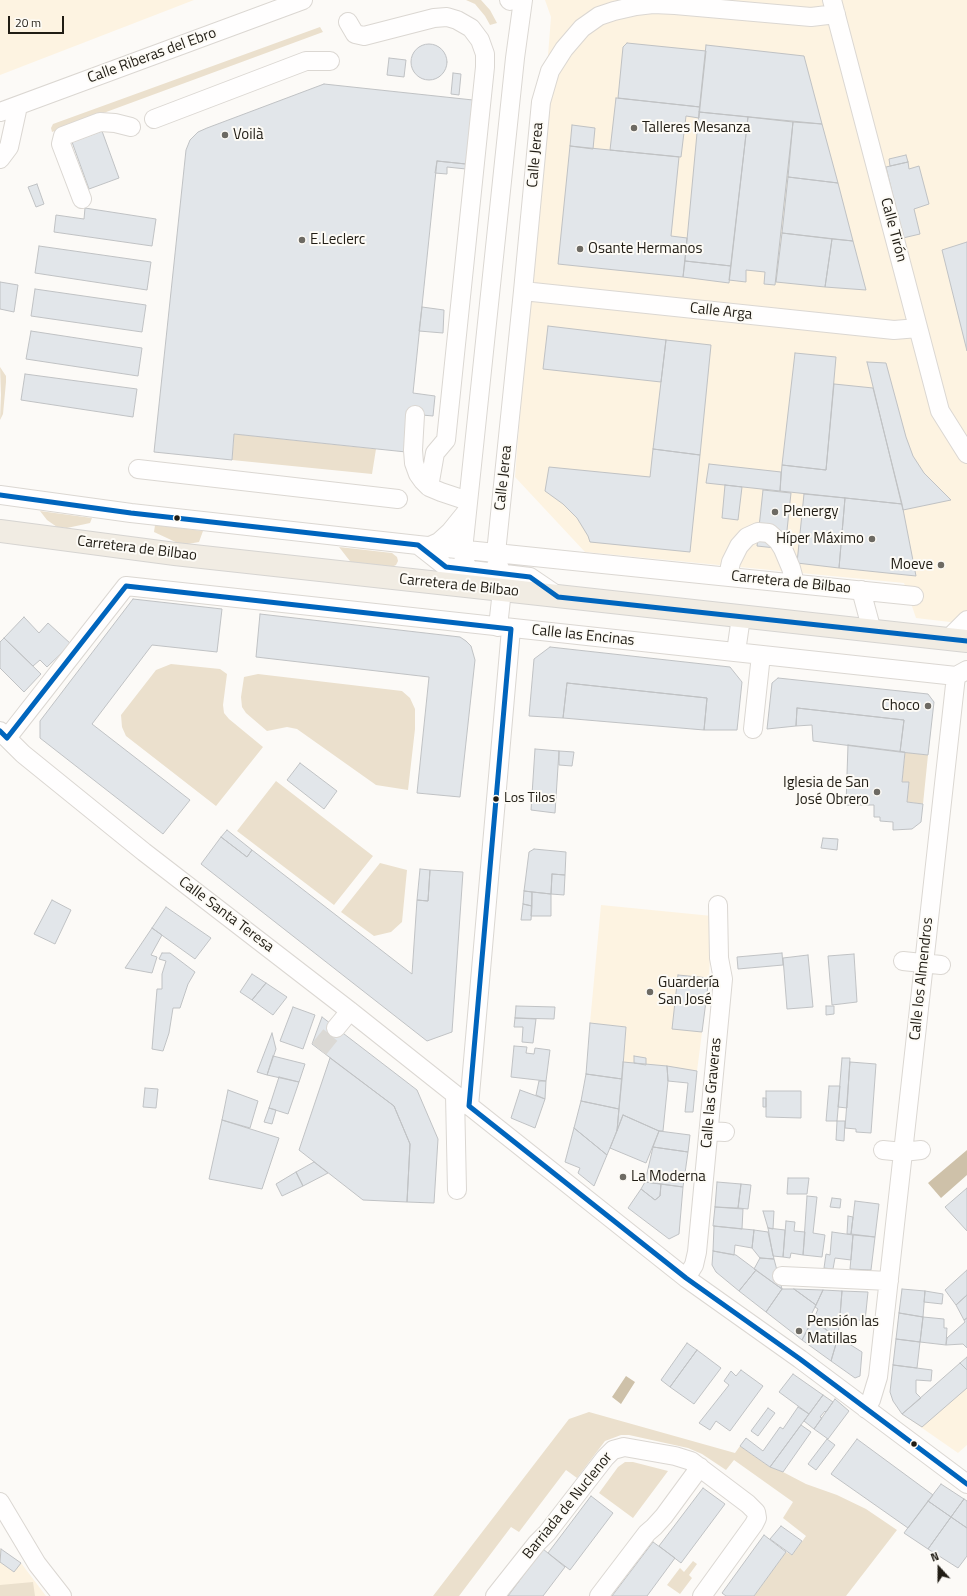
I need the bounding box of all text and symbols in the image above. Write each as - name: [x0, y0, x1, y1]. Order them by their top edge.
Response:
- scale bar: [10, 8, 66, 34]
- text: 20 m: [15, 13, 41, 32]
- street label: Calle Riberas del Ebro: [85, 24, 219, 88]
- place label: Talleres Mesanza: [642, 119, 750, 137]
- street label: Calle Jerea: [524, 122, 548, 188]
- marker: Talleres Mesanza: [629, 123, 639, 133]
- place label: Voilà: [233, 126, 263, 144]
- marker: Voilà: [220, 130, 230, 140]
- street label: Calle Tirón: [876, 196, 910, 264]
- place label: E.Leclerc: [310, 231, 365, 249]
- marker: E.Leclerc: [297, 235, 307, 245]
- place label: Osante Hermanos: [588, 240, 702, 258]
- marker: Osante Hermanos: [575, 244, 585, 254]
- street label: Calle Arga: [689, 300, 753, 324]
- street label: Calle Jerea: [492, 445, 516, 511]
- place label: Plenergy: [783, 503, 839, 521]
- marker: Plenergy: [770, 507, 780, 517]
- unlabelled marker: [172, 513, 182, 523]
- place label: Híper Máximo: [776, 530, 864, 548]
- street label: Carretera de Bilbao: [76, 533, 198, 565]
- marker: Híper Máximo: [867, 534, 877, 544]
- place label: Moeve: [890, 556, 933, 574]
- marker: Moeve: [936, 560, 946, 570]
- street label: Carretera de Bilbao: [730, 568, 852, 598]
- street label: Carretera de Bilbao: [398, 571, 520, 601]
- street label: Calle las Encinas: [531, 622, 635, 650]
- place label: Choco: [881, 697, 920, 715]
- marker: Choco: [923, 701, 933, 711]
- place label: Iglesia de San José Obrero: [783, 774, 869, 809]
- marker: Iglesia de San José Obrero: [872, 787, 882, 797]
- place label: Los Tilos: [504, 791, 555, 807]
- marker: Los Tilos: [491, 794, 501, 804]
- street label: Calle Santa Teresa: [175, 873, 277, 957]
- street label: Calle los Almendros: [907, 917, 937, 1041]
- place label: Guardería San José: [658, 974, 719, 1009]
- marker: Guardería San José: [645, 987, 655, 997]
- street label: Calle las Graveras: [698, 1037, 726, 1149]
- place label: La Moderna: [631, 1168, 706, 1186]
- marker: La Moderna: [618, 1172, 628, 1182]
- place label: Pensión las Matillas: [807, 1313, 879, 1348]
- marker: Pensión las Matillas: [794, 1326, 804, 1336]
- unlabelled marker: [909, 1439, 919, 1449]
- street label: Barriada de Nuclenor: [519, 1449, 617, 1563]
- north arrow: [919, 1548, 959, 1588]
- text: N: [928, 1548, 941, 1566]

